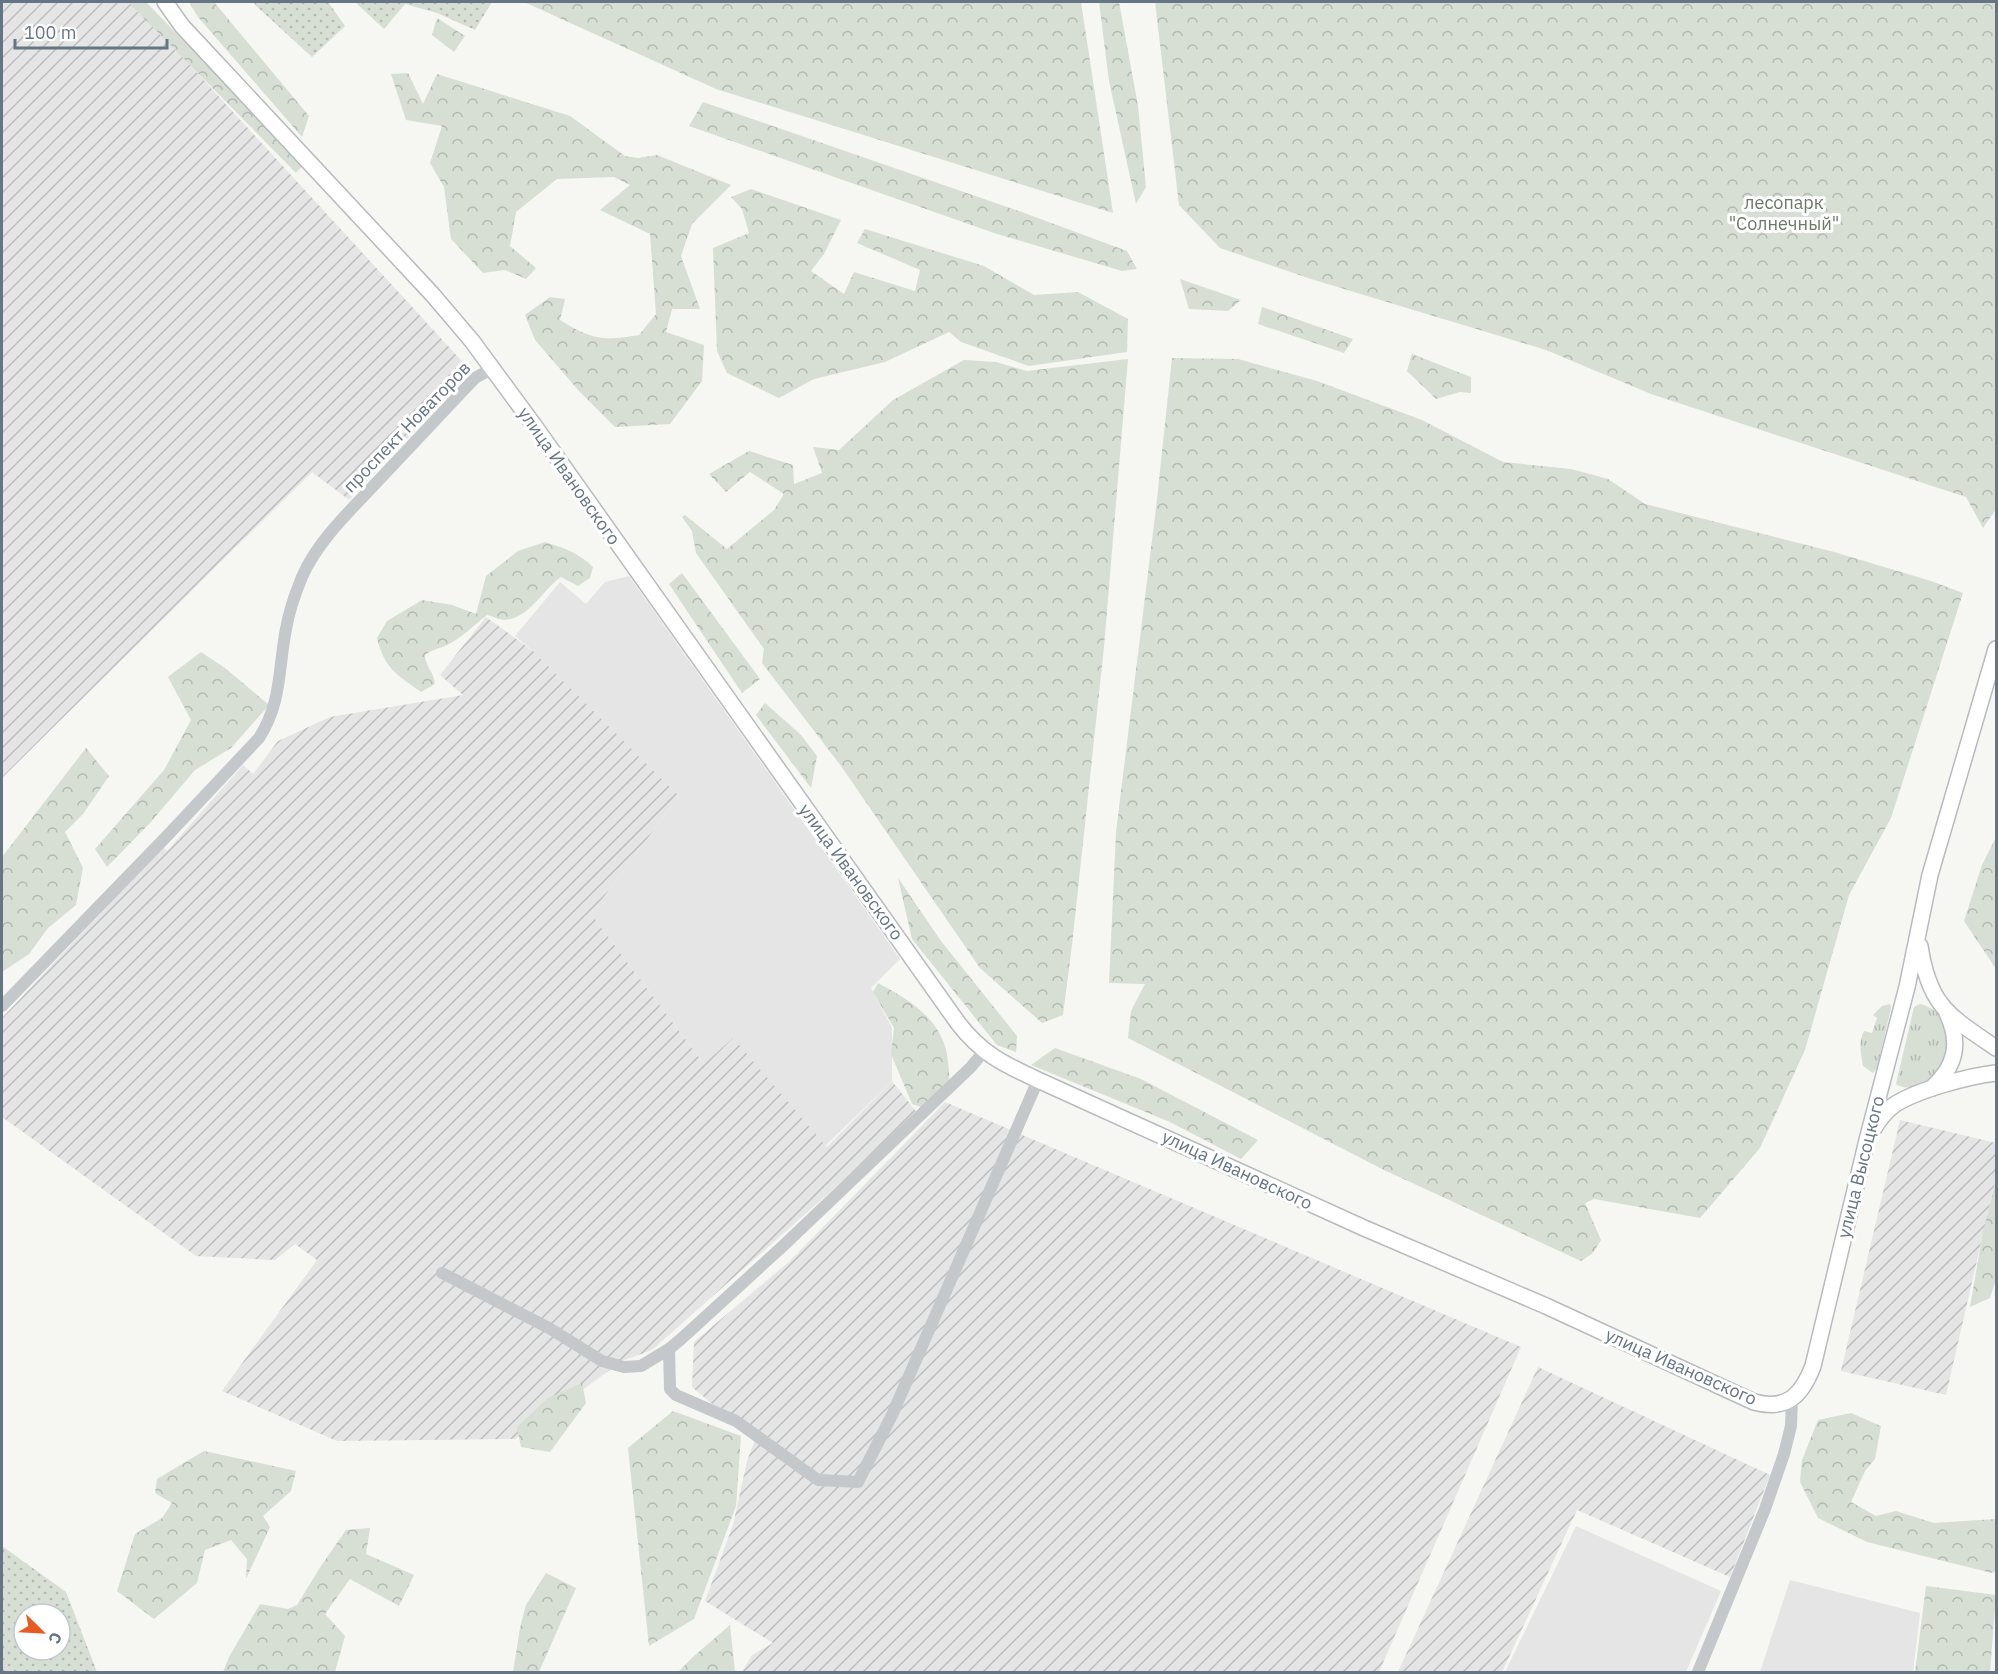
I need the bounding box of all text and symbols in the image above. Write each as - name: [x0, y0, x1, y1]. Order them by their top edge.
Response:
- scale bar: [15, 12, 166, 50]
- text: 100 m: [24, 21, 76, 44]
- park label: лесопарк "Солнечный": [1729, 191, 1839, 235]
- street label: проспект Новаторов: [338, 356, 475, 497]
- street label: улица Ивановского: [513, 402, 626, 549]
- street label: улица Ивановского: [794, 799, 909, 945]
- street label: улица Высоцкого: [1832, 1093, 1889, 1240]
- street label: улица Ивановского: [1158, 1125, 1316, 1215]
- street label: улица Ивановского: [1602, 1323, 1761, 1410]
- north arrow: [12, 1602, 72, 1662]
- text: С: [44, 1629, 67, 1647]

